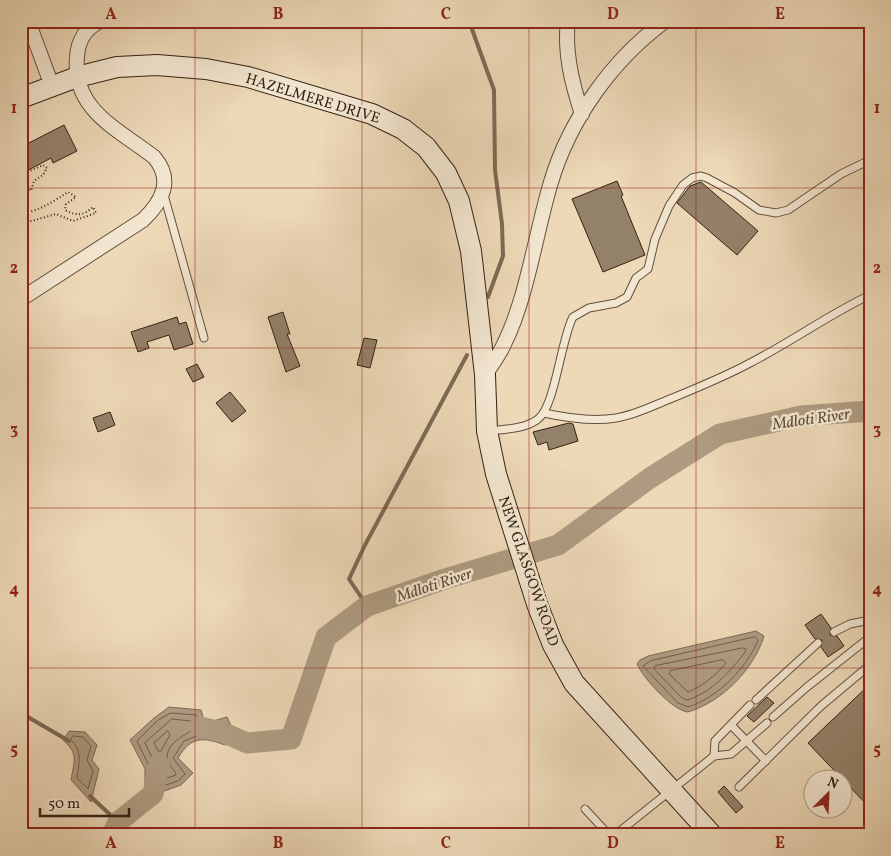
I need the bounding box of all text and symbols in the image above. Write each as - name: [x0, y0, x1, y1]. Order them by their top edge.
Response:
- text: A: [105, 4, 117, 26]
- text: B: [273, 4, 284, 26]
- text: C: [441, 4, 451, 26]
- text: D: [607, 4, 619, 26]
- text: E: [775, 4, 785, 26]
- street label: HAZELMERE DRIVE: [243, 69, 382, 130]
- text: 1: [11, 98, 17, 120]
- text: 1: [874, 98, 880, 120]
- text: 2: [10, 258, 18, 280]
- text: 2: [873, 258, 881, 280]
- water label: Mdloti River: [770, 404, 852, 436]
- text: 3: [10, 419, 18, 441]
- text: 3: [873, 419, 881, 441]
- street label: NEW GLASGOW ROAD: [492, 494, 563, 649]
- water label: Mdloti River: [393, 563, 476, 609]
- text: 4: [9, 579, 19, 601]
- text: 4: [872, 579, 882, 601]
- text: 5: [10, 739, 18, 761]
- text: 5: [873, 739, 881, 761]
- north arrow: [804, 768, 854, 818]
- text: N: [824, 773, 841, 794]
- scale bar: [40, 786, 129, 818]
- text: 50 m: [48, 794, 80, 815]
- text: A: [105, 833, 117, 855]
- text: B: [273, 833, 284, 855]
- text: C: [441, 833, 451, 855]
- text: D: [607, 833, 619, 855]
- text: E: [775, 833, 785, 855]

